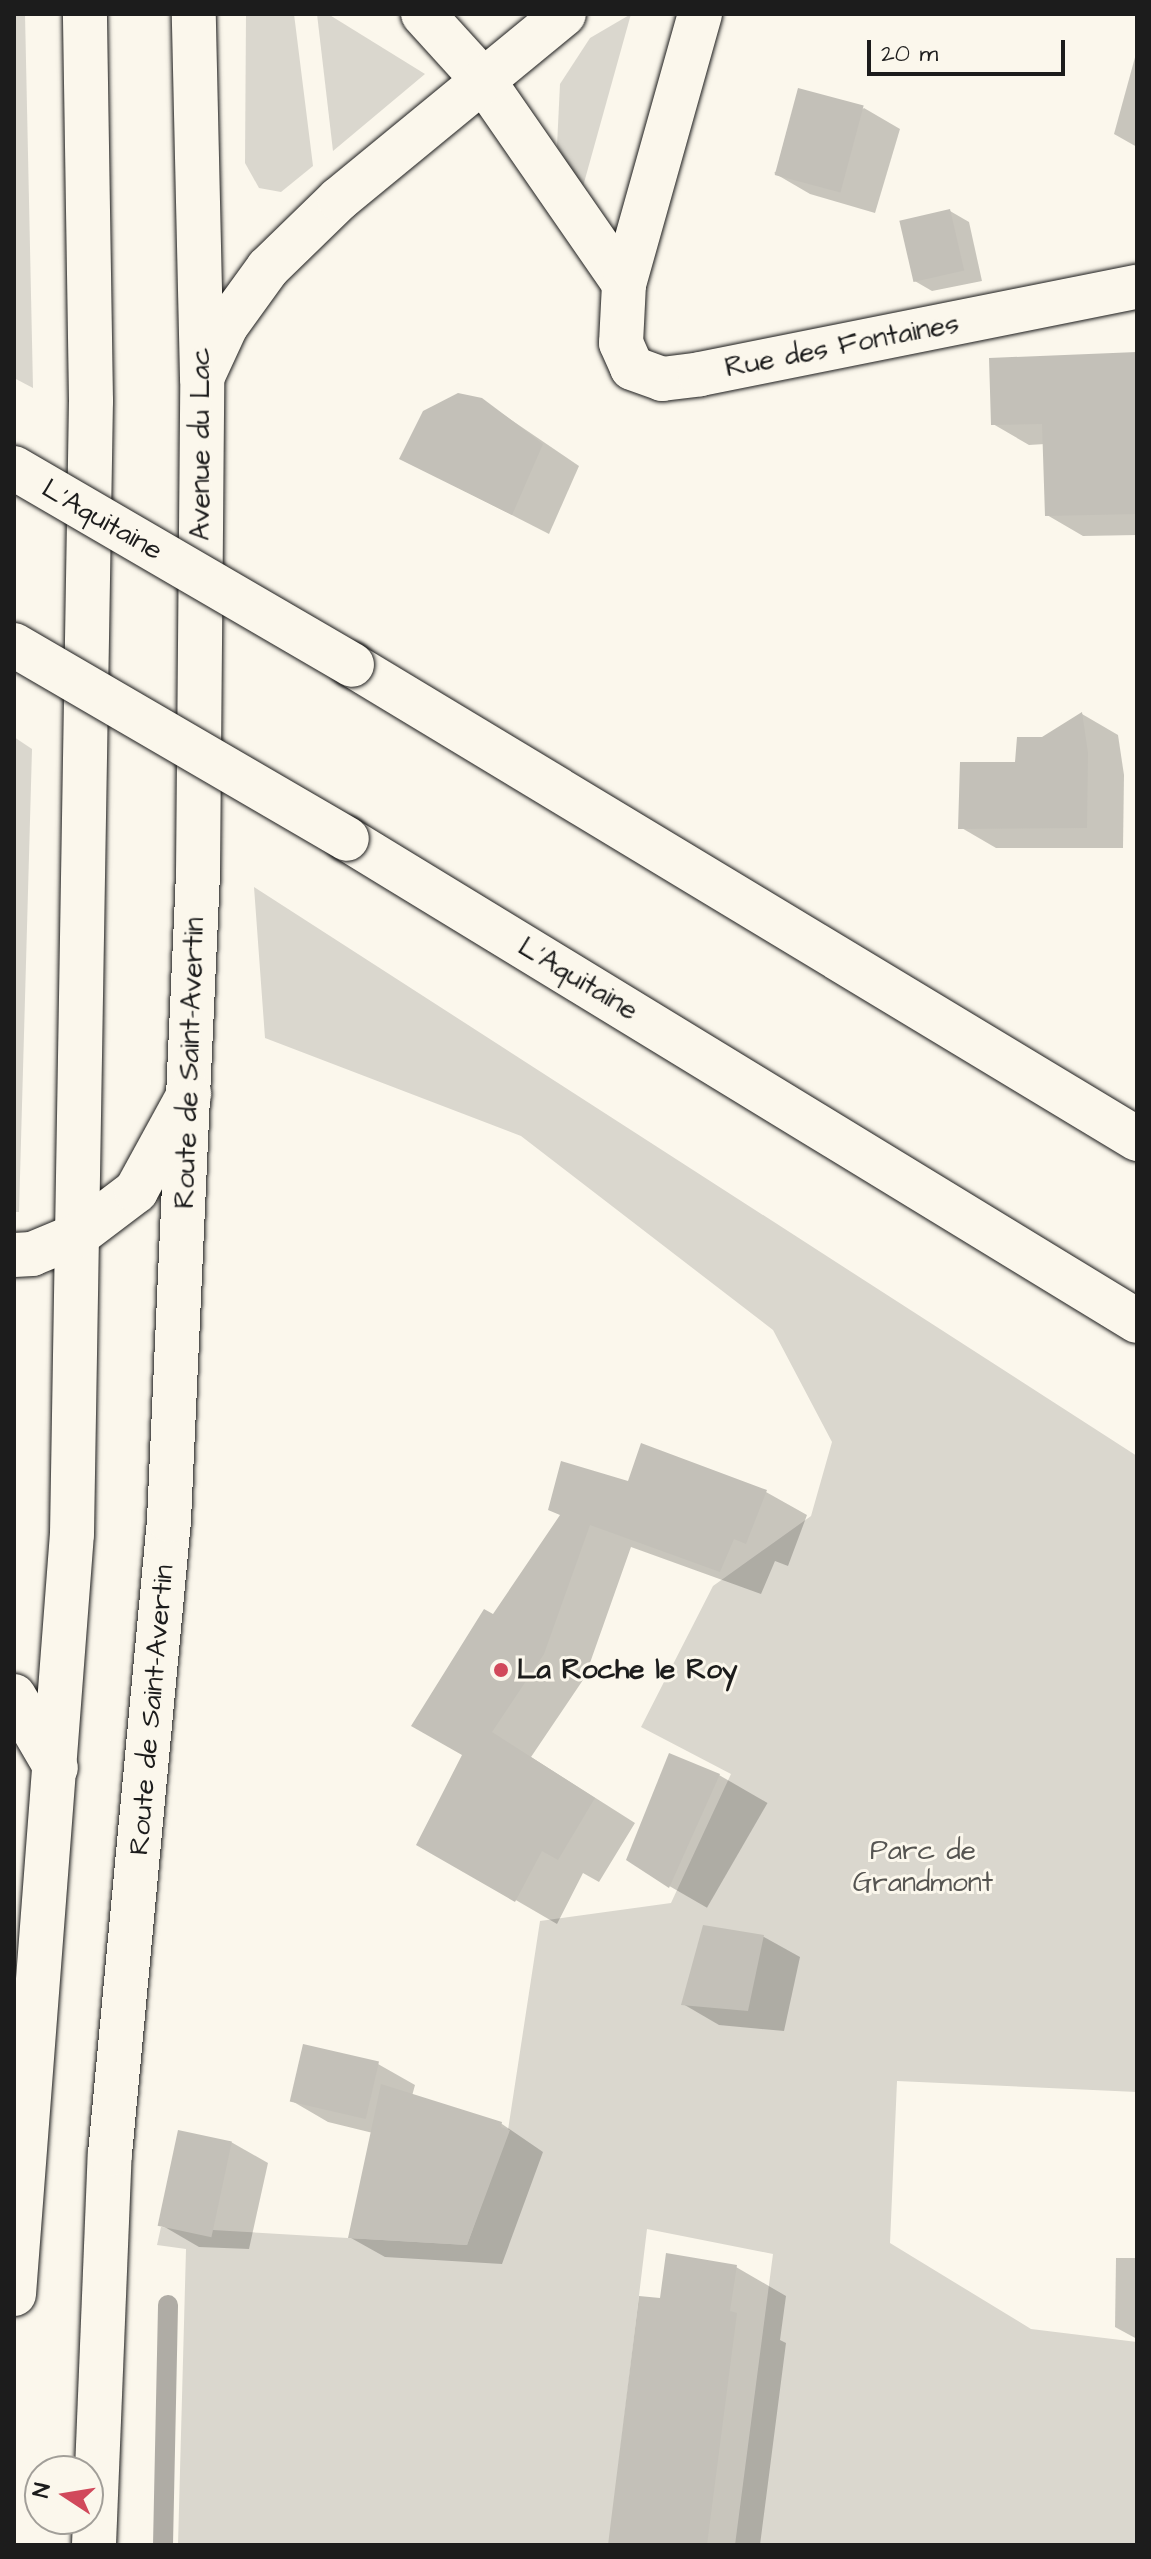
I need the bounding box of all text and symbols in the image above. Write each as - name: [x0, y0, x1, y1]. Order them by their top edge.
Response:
- scale bar: [871, 24, 1069, 74]
- text: 20 m: [881, 37, 938, 71]
- street label: Rue des Fontaines: [722, 307, 962, 385]
- street label: Avenue du Lac: [184, 347, 218, 541]
- street label: L'Aquitaine: [36, 472, 168, 568]
- street label: Route de Saint-Avertin: [168, 917, 212, 1209]
- street label: L'Aquitaine: [512, 930, 644, 1028]
- street label: Route de Saint-Avertin: [123, 1563, 181, 1857]
- place label: La Roche le Roy: [517, 1653, 737, 1687]
- marker: La Roche le Roy: [492, 1661, 510, 1679]
- park label: Parc de Grandmont: [853, 1834, 993, 1900]
- north arrow: [24, 2455, 104, 2535]
- text: N: [25, 2480, 59, 2500]

